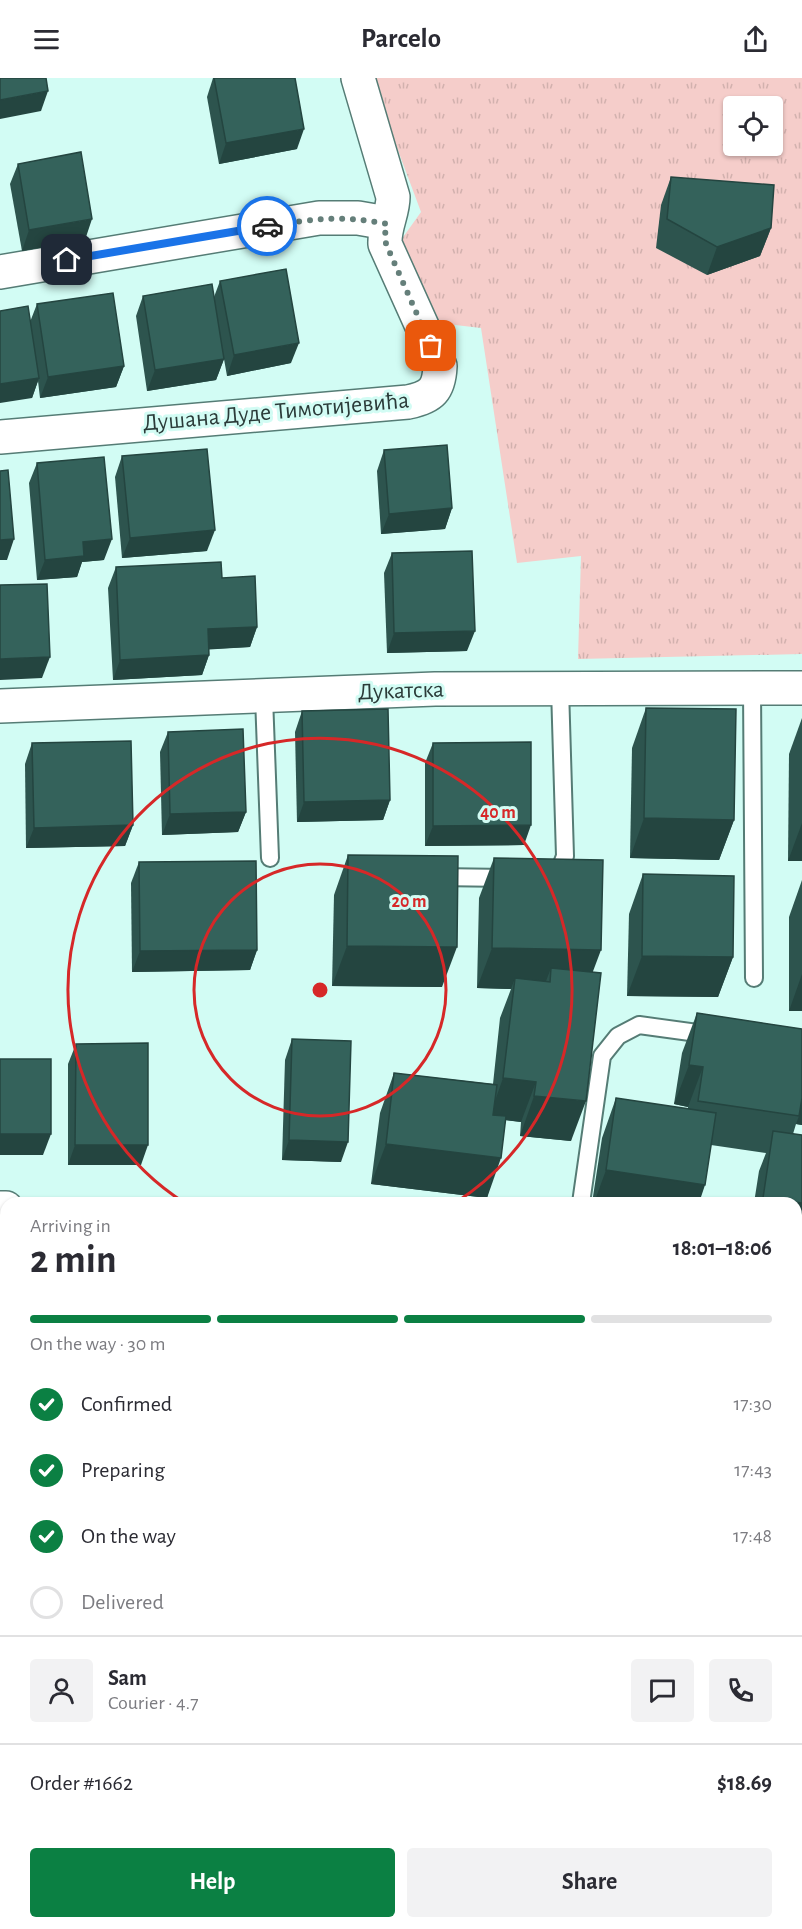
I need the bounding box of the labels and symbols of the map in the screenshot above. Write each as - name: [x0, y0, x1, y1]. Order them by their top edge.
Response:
- courier: [237, 196, 297, 256]
- pin: [41, 234, 92, 285]
- pin: [405, 320, 456, 371]
- street label: Душана Дуде Тимотијевића: [142, 388, 410, 436]
- street label: Дукатска: [358, 678, 444, 704]
- text: 40 m: [480, 804, 516, 822]
- text: 20 m: [391, 893, 427, 911]
- centre of rings: [310, 980, 330, 1000]

